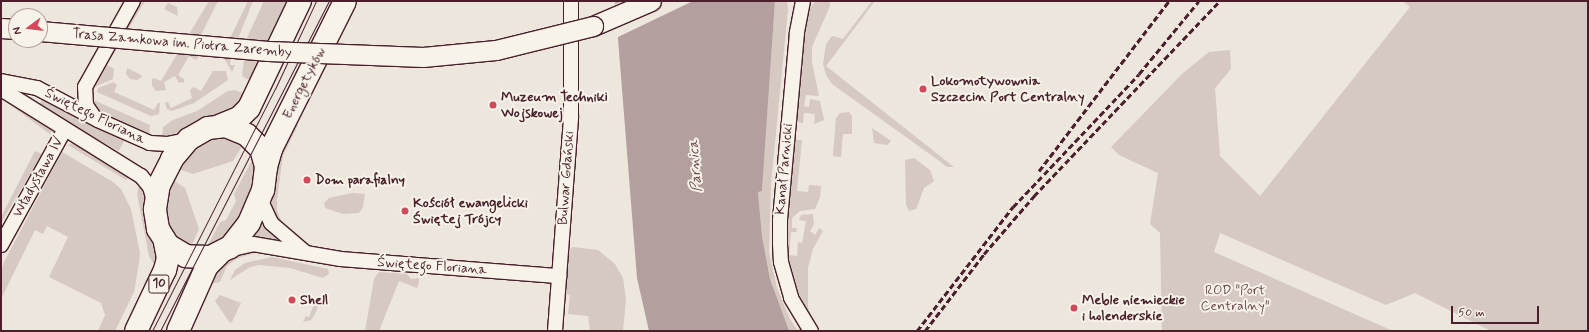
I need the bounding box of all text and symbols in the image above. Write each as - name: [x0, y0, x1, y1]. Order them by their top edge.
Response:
- north arrow: [8, 8, 48, 48]
- street label: Trasa Zamkowa im. Piotra Zaremby: [72, 25, 292, 61]
- text: N: [10, 26, 25, 36]
- street label: Energetyków: [279, 44, 329, 122]
- place label: Lokomotywownia Szczecin Port Centralny: [931, 73, 1083, 106]
- marker: Lokomotywownia Szczecin Port Centralny: [918, 84, 928, 94]
- street label: Świętego Floriana: [43, 85, 147, 147]
- place label: Muzeum Techniki Wojskowej: [501, 89, 608, 122]
- marker: Muzeum Techniki Wojskowej: [488, 100, 498, 110]
- street label: Kanał Parnicki: [772, 123, 796, 215]
- street label: Bulwar Gdański: [554, 131, 578, 225]
- street label: Władysława IV: [8, 133, 68, 221]
- water label: Parnica: [685, 139, 707, 193]
- place label: Dom parafialny: [315, 172, 404, 188]
- marker: Dom parafialny: [302, 175, 312, 185]
- place label: Kościół ewangelicki Świętej Trójcy: [413, 195, 528, 228]
- marker: Kościół ewangelicki Świętej Trójcy: [400, 206, 410, 216]
- street label: Świętego Floriana: [378, 254, 486, 278]
- road number: 10: [148, 273, 170, 295]
- park label: ROD "Port Centralny": [1200, 282, 1270, 314]
- place label: Shell: [300, 292, 328, 308]
- place label: Meble niemieckie i holenderskie: [1082, 292, 1185, 324]
- marker: Shell: [287, 295, 297, 305]
- scale bar: [1453, 298, 1541, 324]
- marker: Meble niemieckie i holenderskie: [1069, 303, 1079, 313]
- text: 50 m: [1458, 305, 1485, 321]

